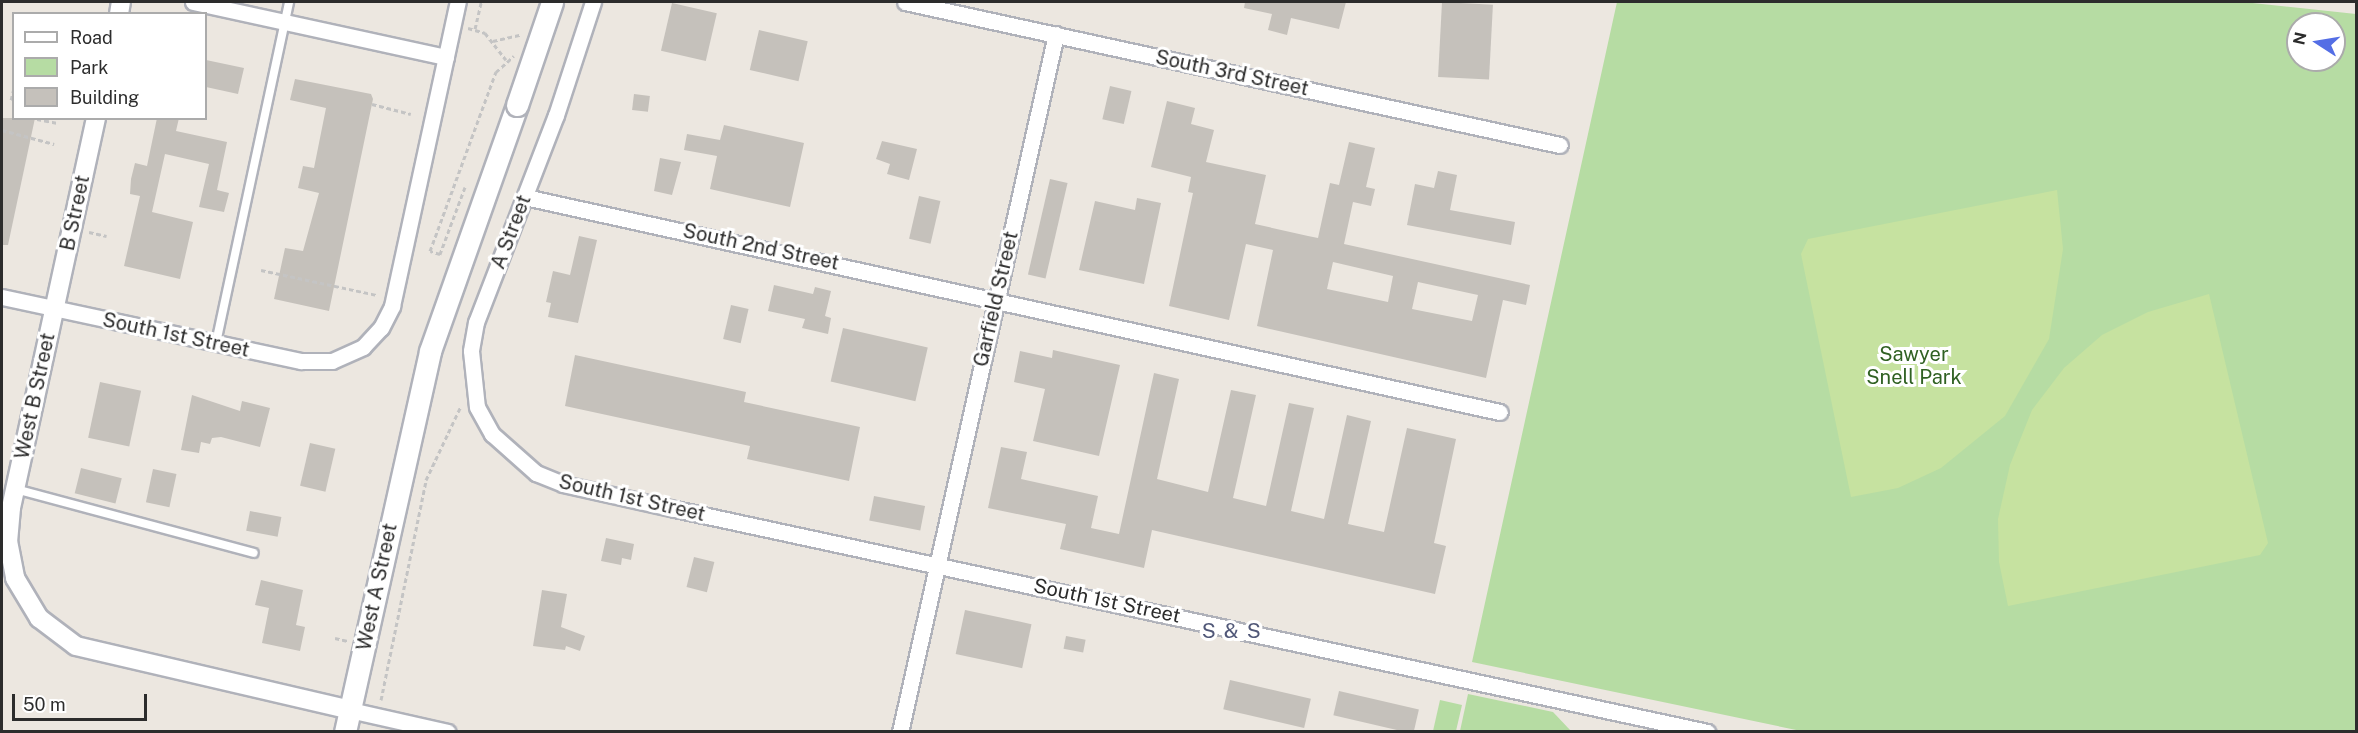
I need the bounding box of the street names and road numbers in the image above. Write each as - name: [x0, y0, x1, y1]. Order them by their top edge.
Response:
- street label: South 3rd Street: [1153, 45, 1311, 101]
- street label: B Street: [55, 173, 95, 253]
- street label: A Street: [486, 192, 536, 272]
- street label: South 2nd Street: [681, 219, 841, 275]
- street label: Garfield Street: [969, 229, 1023, 369]
- street label: South 1st Street: [100, 308, 252, 362]
- street label: West B Street: [10, 331, 60, 461]
- street label: South 1st Street: [556, 469, 708, 527]
- street label: West A Street: [352, 521, 402, 653]
- street label: South 1st Street: [1031, 574, 1183, 628]

